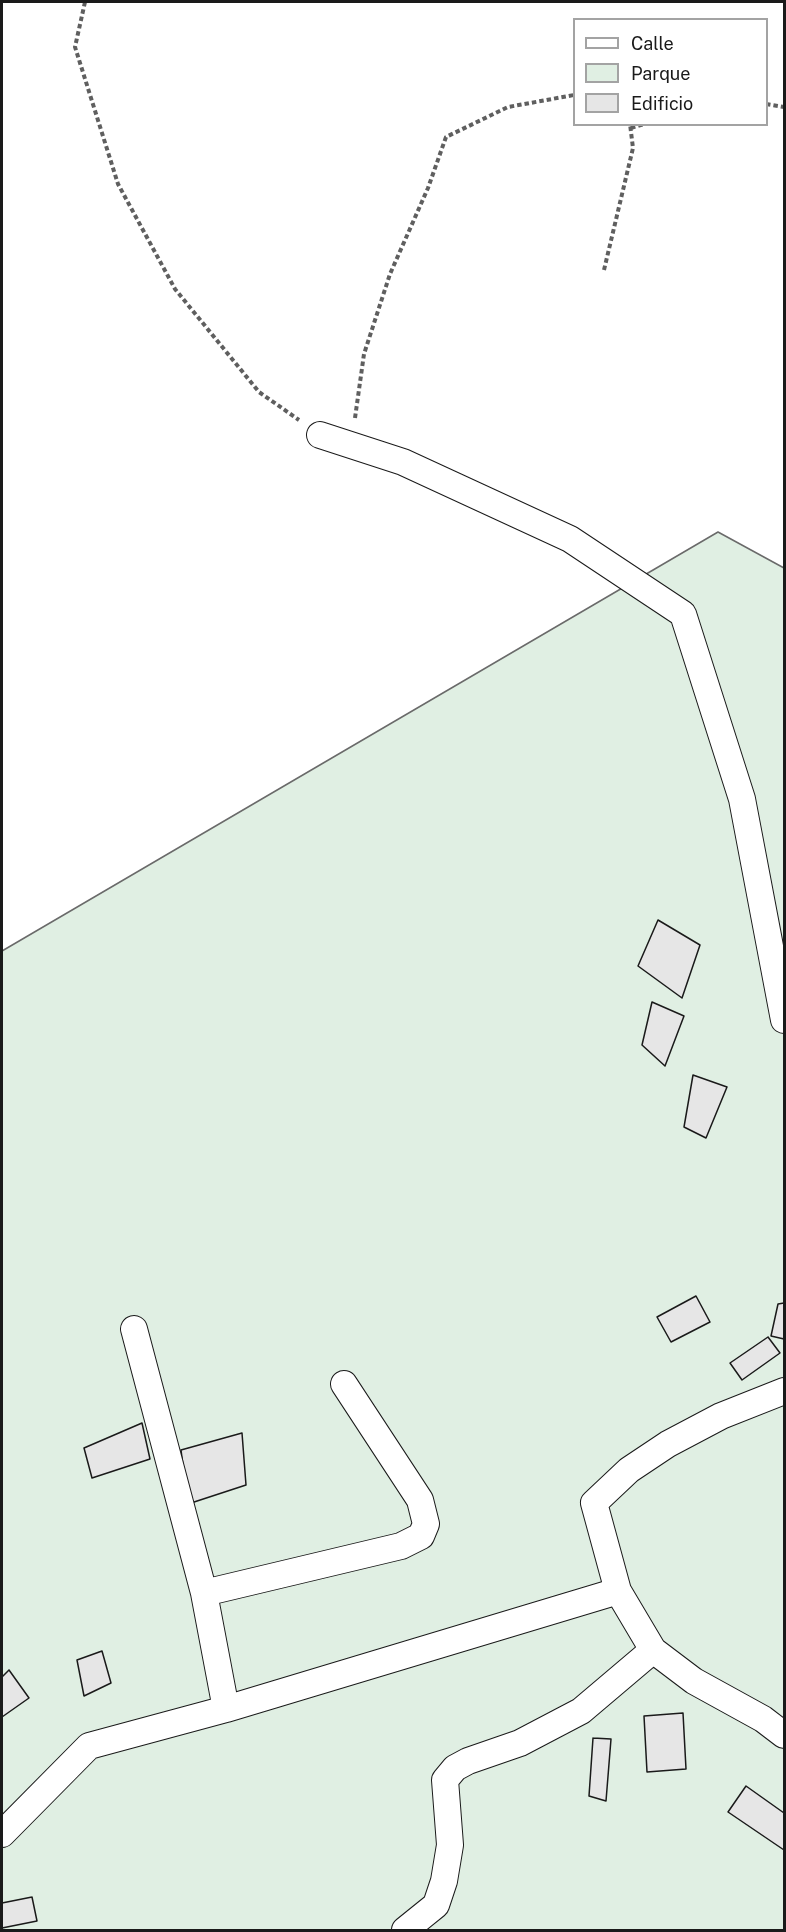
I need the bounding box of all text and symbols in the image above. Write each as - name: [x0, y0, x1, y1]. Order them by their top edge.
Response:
- legend: [573, 18, 768, 126]
- text: Calle: [631, 33, 674, 54]
- text: Parque: [631, 63, 691, 84]
- text: Edificio: [631, 93, 693, 114]

